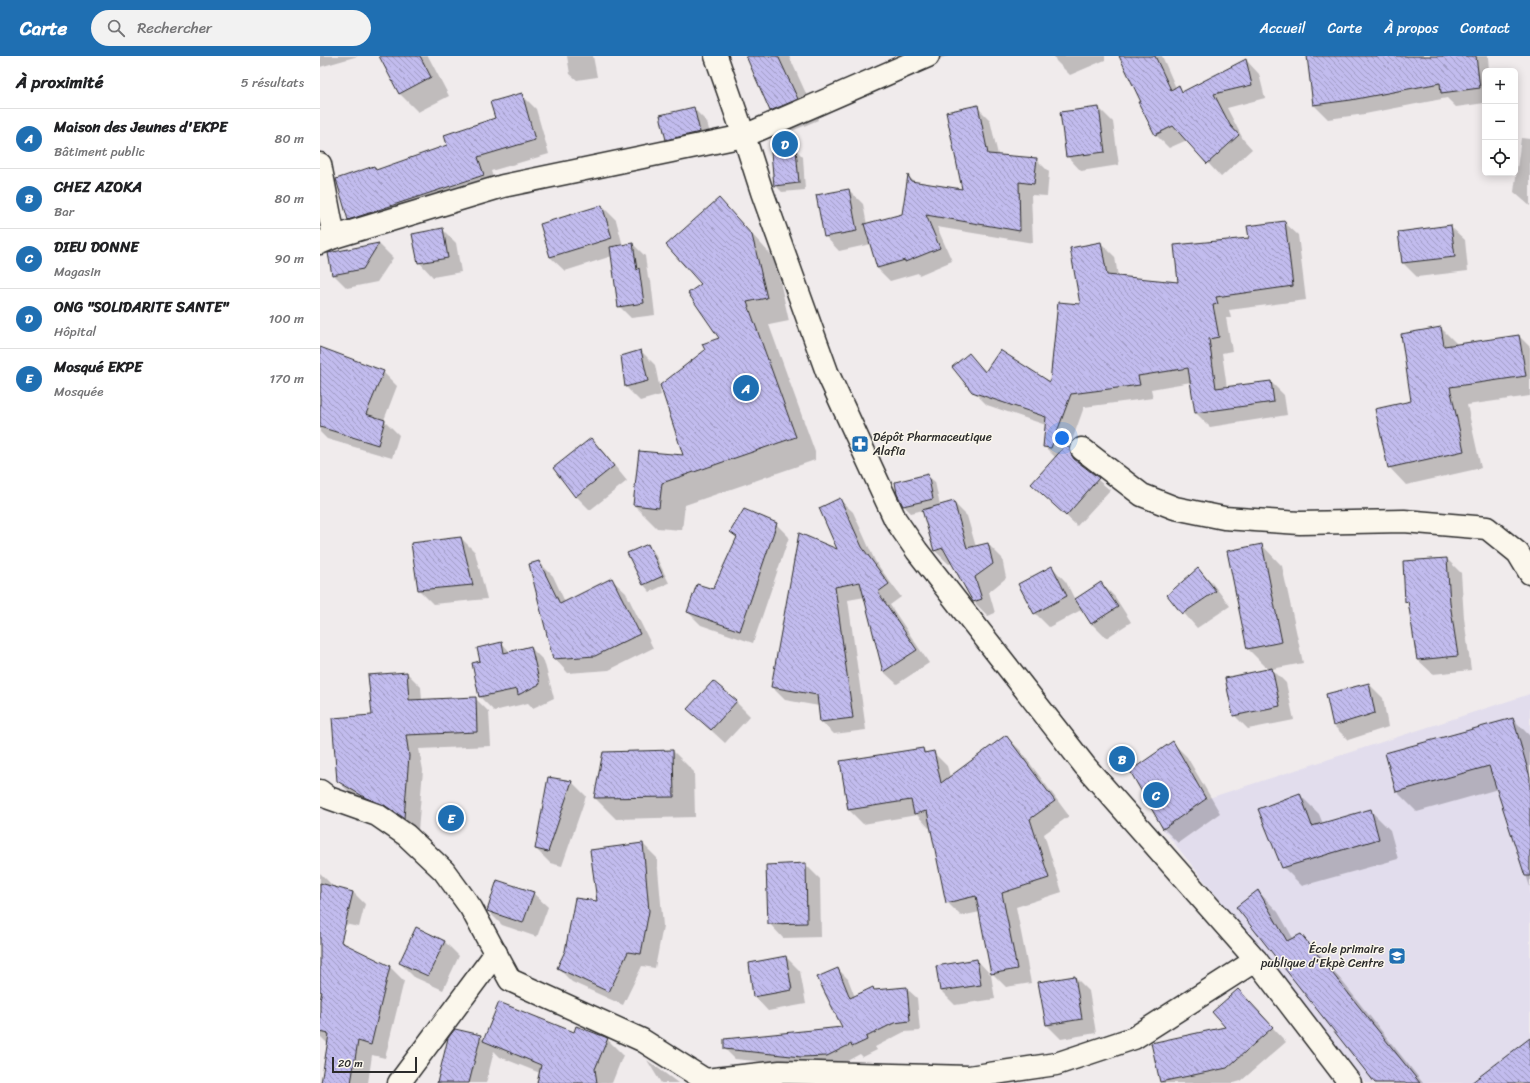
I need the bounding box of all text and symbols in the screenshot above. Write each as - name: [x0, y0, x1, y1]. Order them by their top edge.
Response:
- search box: [91, 10, 371, 46]
- text: Carte: [20, 12, 67, 45]
- text: Rechercher: [137, 15, 212, 41]
- text: Accueil: [1260, 16, 1306, 41]
- text: Carte: [1328, 16, 1362, 41]
- text: À propos: [1384, 16, 1438, 41]
- text: Contact: [1460, 16, 1510, 41]
- icon: search: [105, 17, 127, 39]
- text: À proximité: [16, 67, 103, 97]
- map controls: [1482, 68, 1518, 176]
- button: +: [1482, 68, 1518, 104]
- text: 5 résultats: [241, 71, 304, 94]
- button: −: [1482, 104, 1518, 140]
- text: Maison des Jeunes d'EKPE: [54, 114, 227, 140]
- text: A: [25, 127, 33, 150]
- text: 80 m: [275, 127, 304, 150]
- pin: D: [772, 129, 798, 159]
- text: Bâtiment public: [54, 140, 145, 163]
- button: locate: [1482, 140, 1518, 176]
- text: CHEZ AZOKA: [54, 174, 142, 200]
- text: B: [25, 187, 33, 210]
- text: 80 m: [275, 187, 304, 210]
- text: Bar: [54, 200, 74, 223]
- text: DIEU DONNE: [54, 234, 139, 260]
- text: C: [25, 247, 33, 270]
- text: 90 m: [274, 247, 304, 270]
- text: Magasin: [54, 260, 101, 283]
- text: ONG "SOLIDARITE SANTE": [54, 294, 228, 320]
- text: D: [25, 307, 33, 330]
- text: 100 m: [269, 307, 304, 330]
- text: Hôpital: [54, 320, 96, 343]
- text: Mosqué EKPE: [54, 354, 142, 380]
- text: E: [25, 367, 33, 390]
- text: 170 m: [269, 367, 304, 390]
- pin: A: [733, 373, 759, 403]
- text: Mosquée: [54, 380, 103, 403]
- place label: Dépôt Pharmaceutique Alafia: [872, 426, 992, 462]
- your location: [1052, 428, 1072, 448]
- pharmacy icon: Dépôt Pharmaceutique Alafia: [850, 434, 870, 454]
- pin: B: [1109, 744, 1135, 774]
- pin: C: [1143, 780, 1169, 810]
- pin: E: [438, 803, 464, 833]
- place label: École primaire publique d'Ekpè Centre: [1260, 938, 1384, 974]
- school or university icon: École primaire publique d'Ekpè Centre: [1387, 946, 1407, 966]
- text: 20 m: [338, 1054, 363, 1073]
- scale bar: [332, 1055, 417, 1074]

